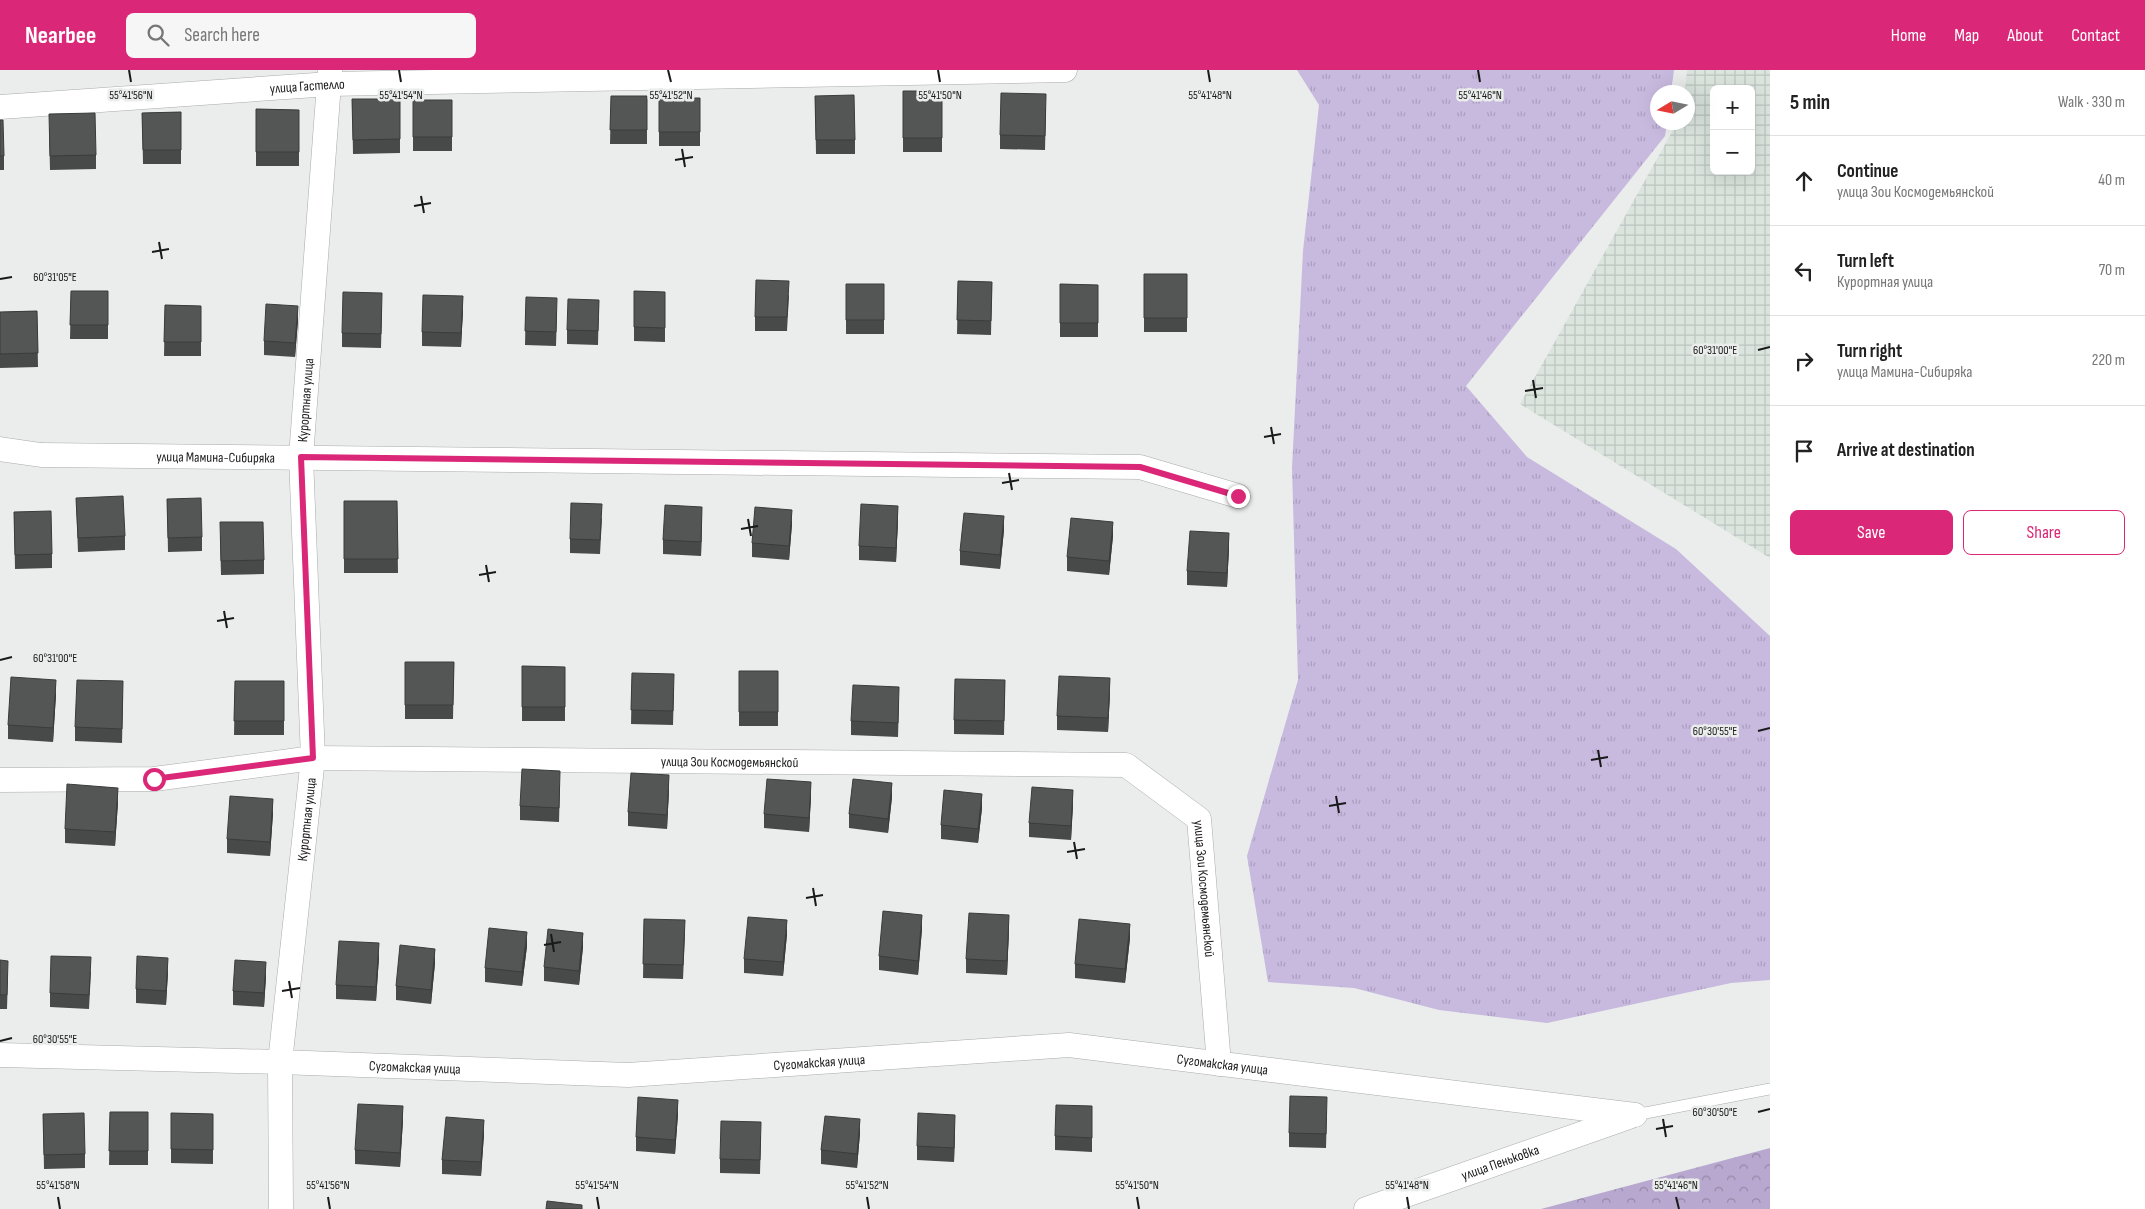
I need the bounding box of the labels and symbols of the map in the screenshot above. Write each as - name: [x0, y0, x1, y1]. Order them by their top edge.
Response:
- street label: улица Гастелло: [269, 76, 345, 97]
- north arrow: [1650, 85, 1695, 130]
- text: 55°41'56"N: [109, 88, 153, 103]
- text: 55°41'54"N: [379, 88, 423, 103]
- text: 55°41'52"N: [649, 88, 693, 103]
- text: 55°41'50"N: [918, 88, 962, 103]
- text: 55°41'48"N: [1188, 88, 1232, 103]
- text: 55°41'46"N: [1458, 88, 1502, 103]
- text: 60°31'05"E: [33, 270, 77, 285]
- text: 60°31'00"E: [1693, 343, 1737, 358]
- street label: Курортная улица: [294, 358, 317, 443]
- street label: улица Мамина-Сибиряка: [156, 448, 275, 467]
- route end: [1227, 485, 1250, 508]
- text: 60°31'00"E: [33, 651, 77, 666]
- text: 60°30'55"E: [1693, 724, 1737, 739]
- street label: улица Зои Космодемьянской: [661, 753, 799, 771]
- route start: [143, 768, 166, 791]
- street label: Курортная улица: [294, 777, 320, 862]
- street label: улица Зои Космодемьянской: [1190, 819, 1218, 958]
- text: 60°30'55"E: [33, 1032, 77, 1047]
- street label: Сугомакская улица: [1176, 1050, 1269, 1079]
- street label: Сугомакская улица: [773, 1051, 866, 1074]
- street label: Сугомакская улица: [369, 1057, 461, 1078]
- text: 60°30'50"E: [1692, 1105, 1738, 1120]
- street label: улица Пеньковка: [1459, 1141, 1541, 1184]
- text: 55°41'58"N: [36, 1178, 80, 1193]
- text: 55°41'56"N: [306, 1178, 350, 1193]
- text: 55°41'54"N: [575, 1178, 619, 1193]
- text: 55°41'52"N: [845, 1178, 889, 1193]
- text: 55°41'50"N: [1115, 1178, 1159, 1193]
- text: 55°41'48"N: [1385, 1178, 1429, 1193]
- text: 55°41'46"N: [1654, 1178, 1698, 1193]

